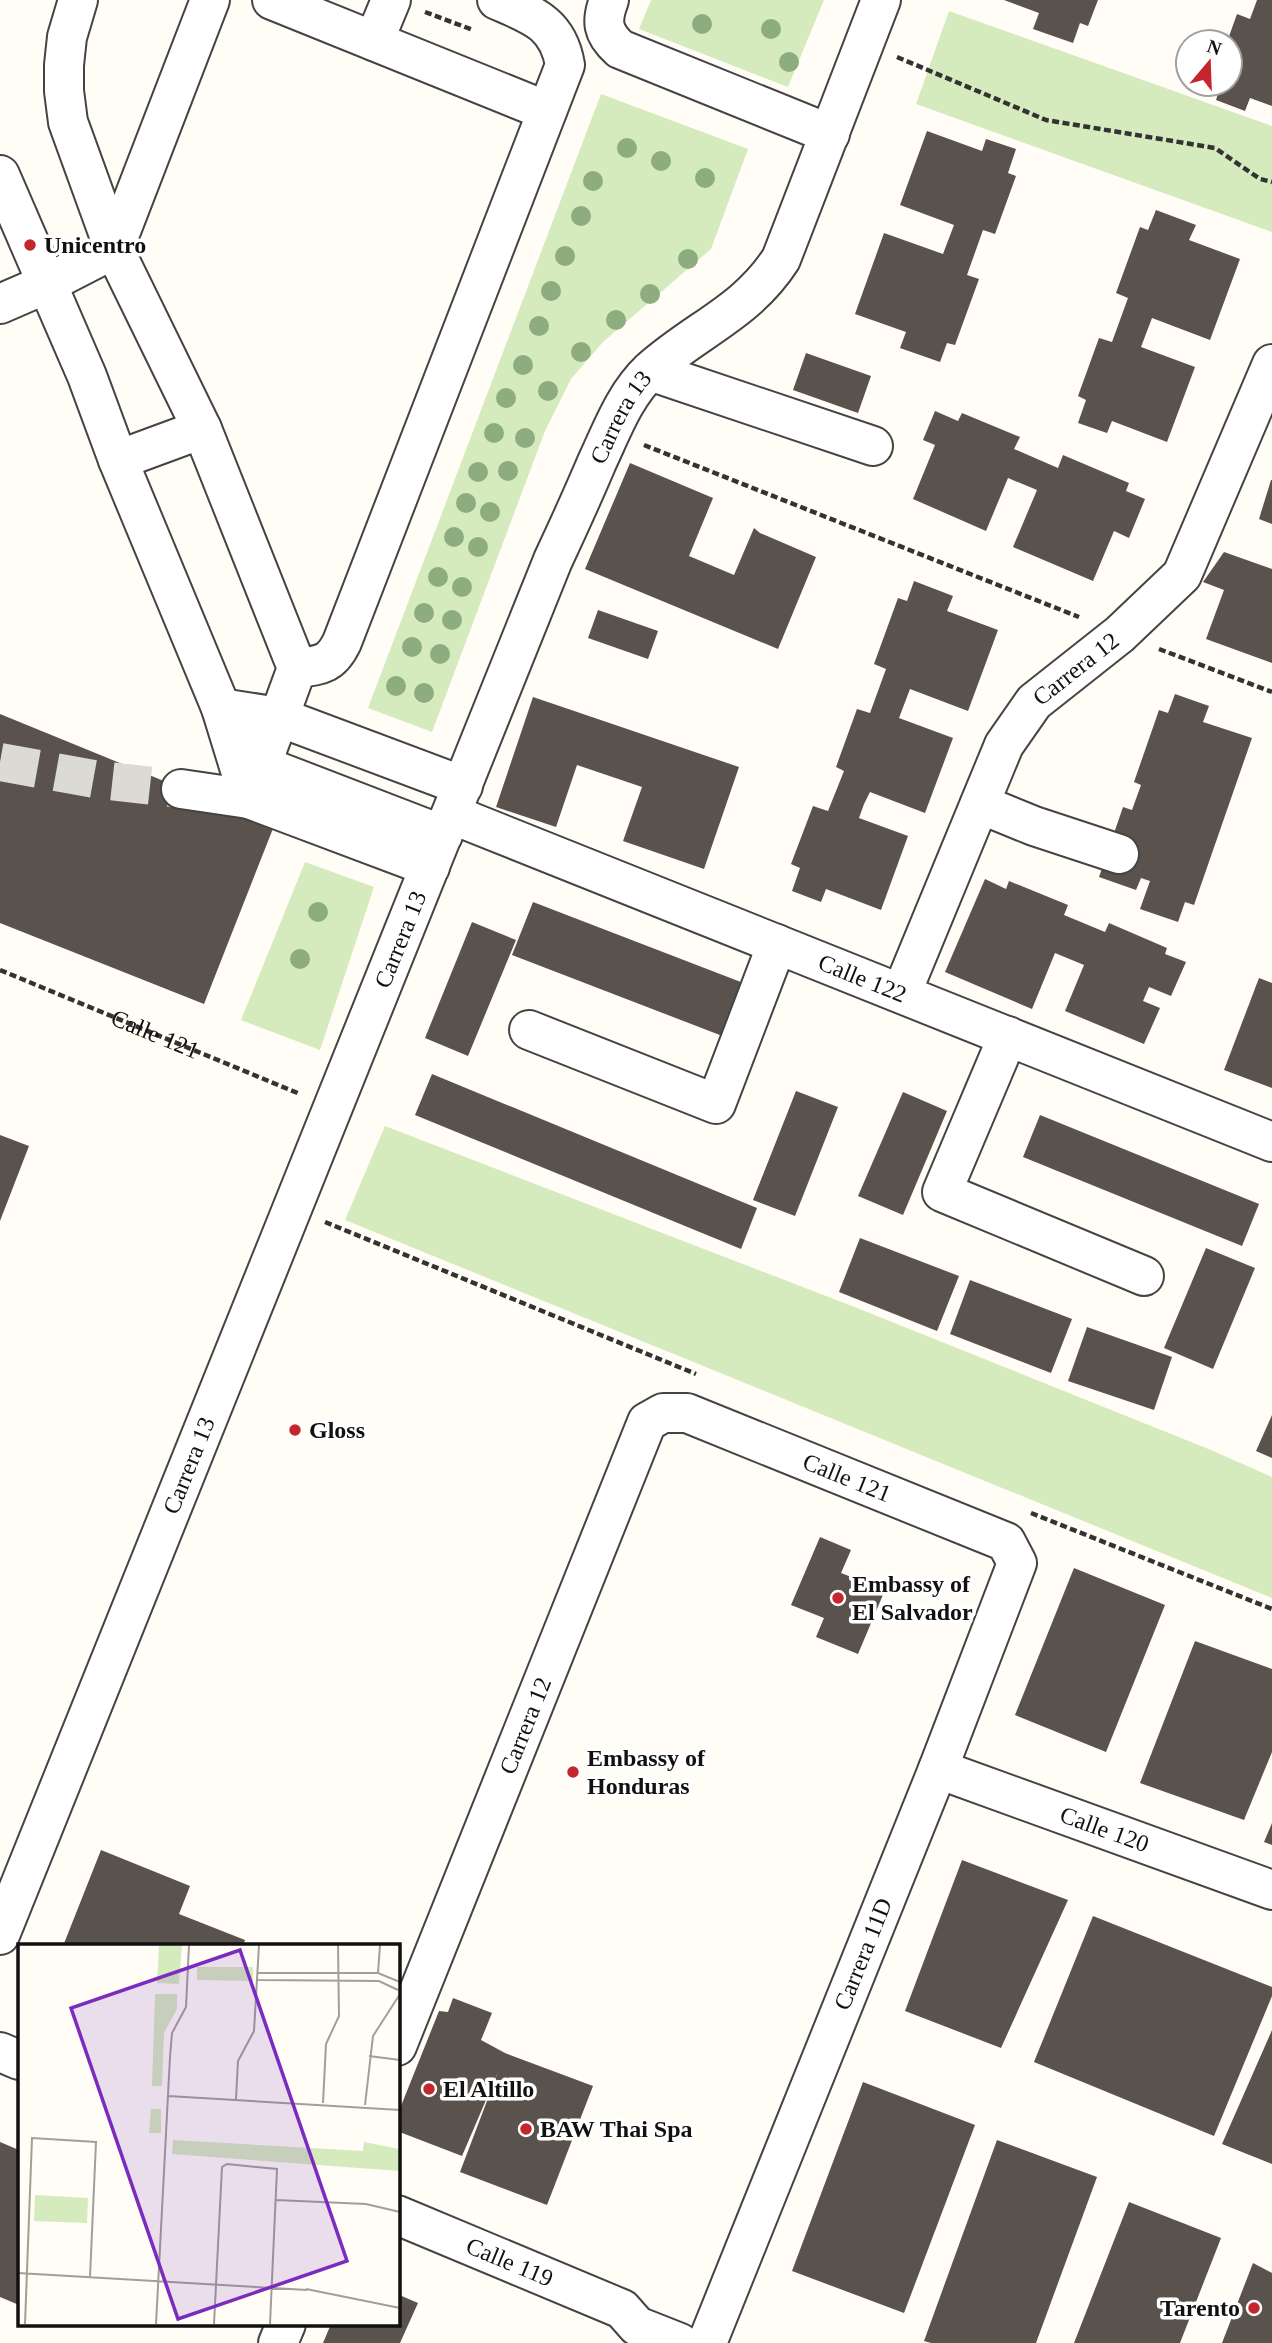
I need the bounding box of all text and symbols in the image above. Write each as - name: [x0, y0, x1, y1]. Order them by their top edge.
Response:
- north arrow: [1174, 28, 1244, 98]
- text: N: [1204, 35, 1225, 60]
- place label: Unicentro: [44, 232, 146, 258]
- marker: Unicentro: [22, 237, 38, 253]
- street label: Carrera 13: [585, 365, 656, 468]
- street label: Carrera 12: [1028, 627, 1124, 711]
- street label: Carrera 13: [369, 887, 431, 992]
- street label: Calle 122: [815, 949, 910, 1008]
- street label: Calle 121: [107, 1004, 203, 1064]
- street label: Carrera 13: [158, 1413, 220, 1518]
- place label: Gloss: [309, 1417, 365, 1443]
- marker: Gloss: [287, 1422, 303, 1438]
- street label: Calle 121: [799, 1448, 895, 1507]
- place label: Embassy of El Salvador: [852, 1571, 973, 1625]
- marker: Embassy of El Salvador: [830, 1590, 846, 1606]
- street label: Carrera 12: [494, 1674, 556, 1778]
- place label: Embassy of Honduras: [587, 1745, 706, 1799]
- marker: Embassy of Honduras: [565, 1764, 581, 1780]
- street label: Calle 120: [1056, 1801, 1152, 1857]
- street label: Carrera 11D: [829, 1894, 897, 2014]
- inset map: [18, 1944, 399, 2326]
- place label: El Altillo: [443, 2076, 534, 2102]
- marker: El Altillo: [421, 2081, 437, 2097]
- place label: BAW Thai Spa: [540, 2116, 693, 2142]
- marker: BAW Thai Spa: [518, 2121, 534, 2137]
- street label: Calle 119: [462, 2232, 557, 2292]
- place label: Tarento: [1160, 2295, 1240, 2321]
- marker: Tarento: [1246, 2300, 1262, 2316]

